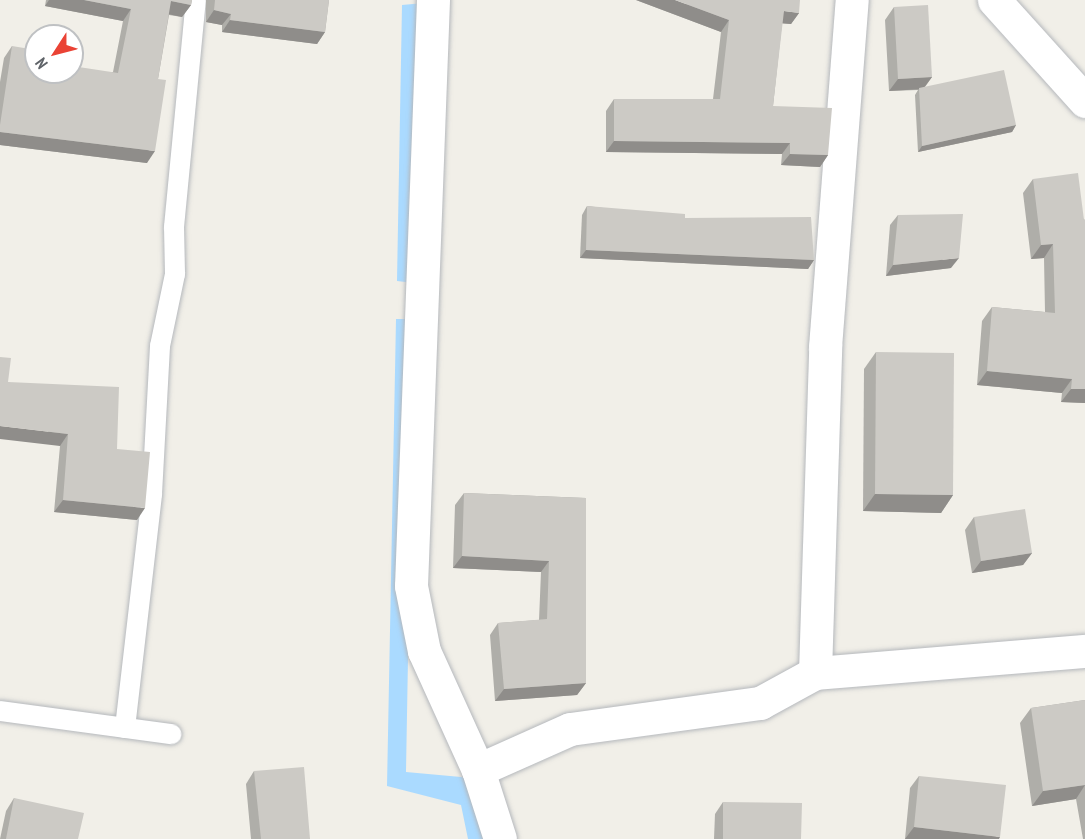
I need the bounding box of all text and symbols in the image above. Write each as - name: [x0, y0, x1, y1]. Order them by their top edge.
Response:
- north arrow: [24, 24, 84, 84]
- text: N: [30, 54, 52, 73]

